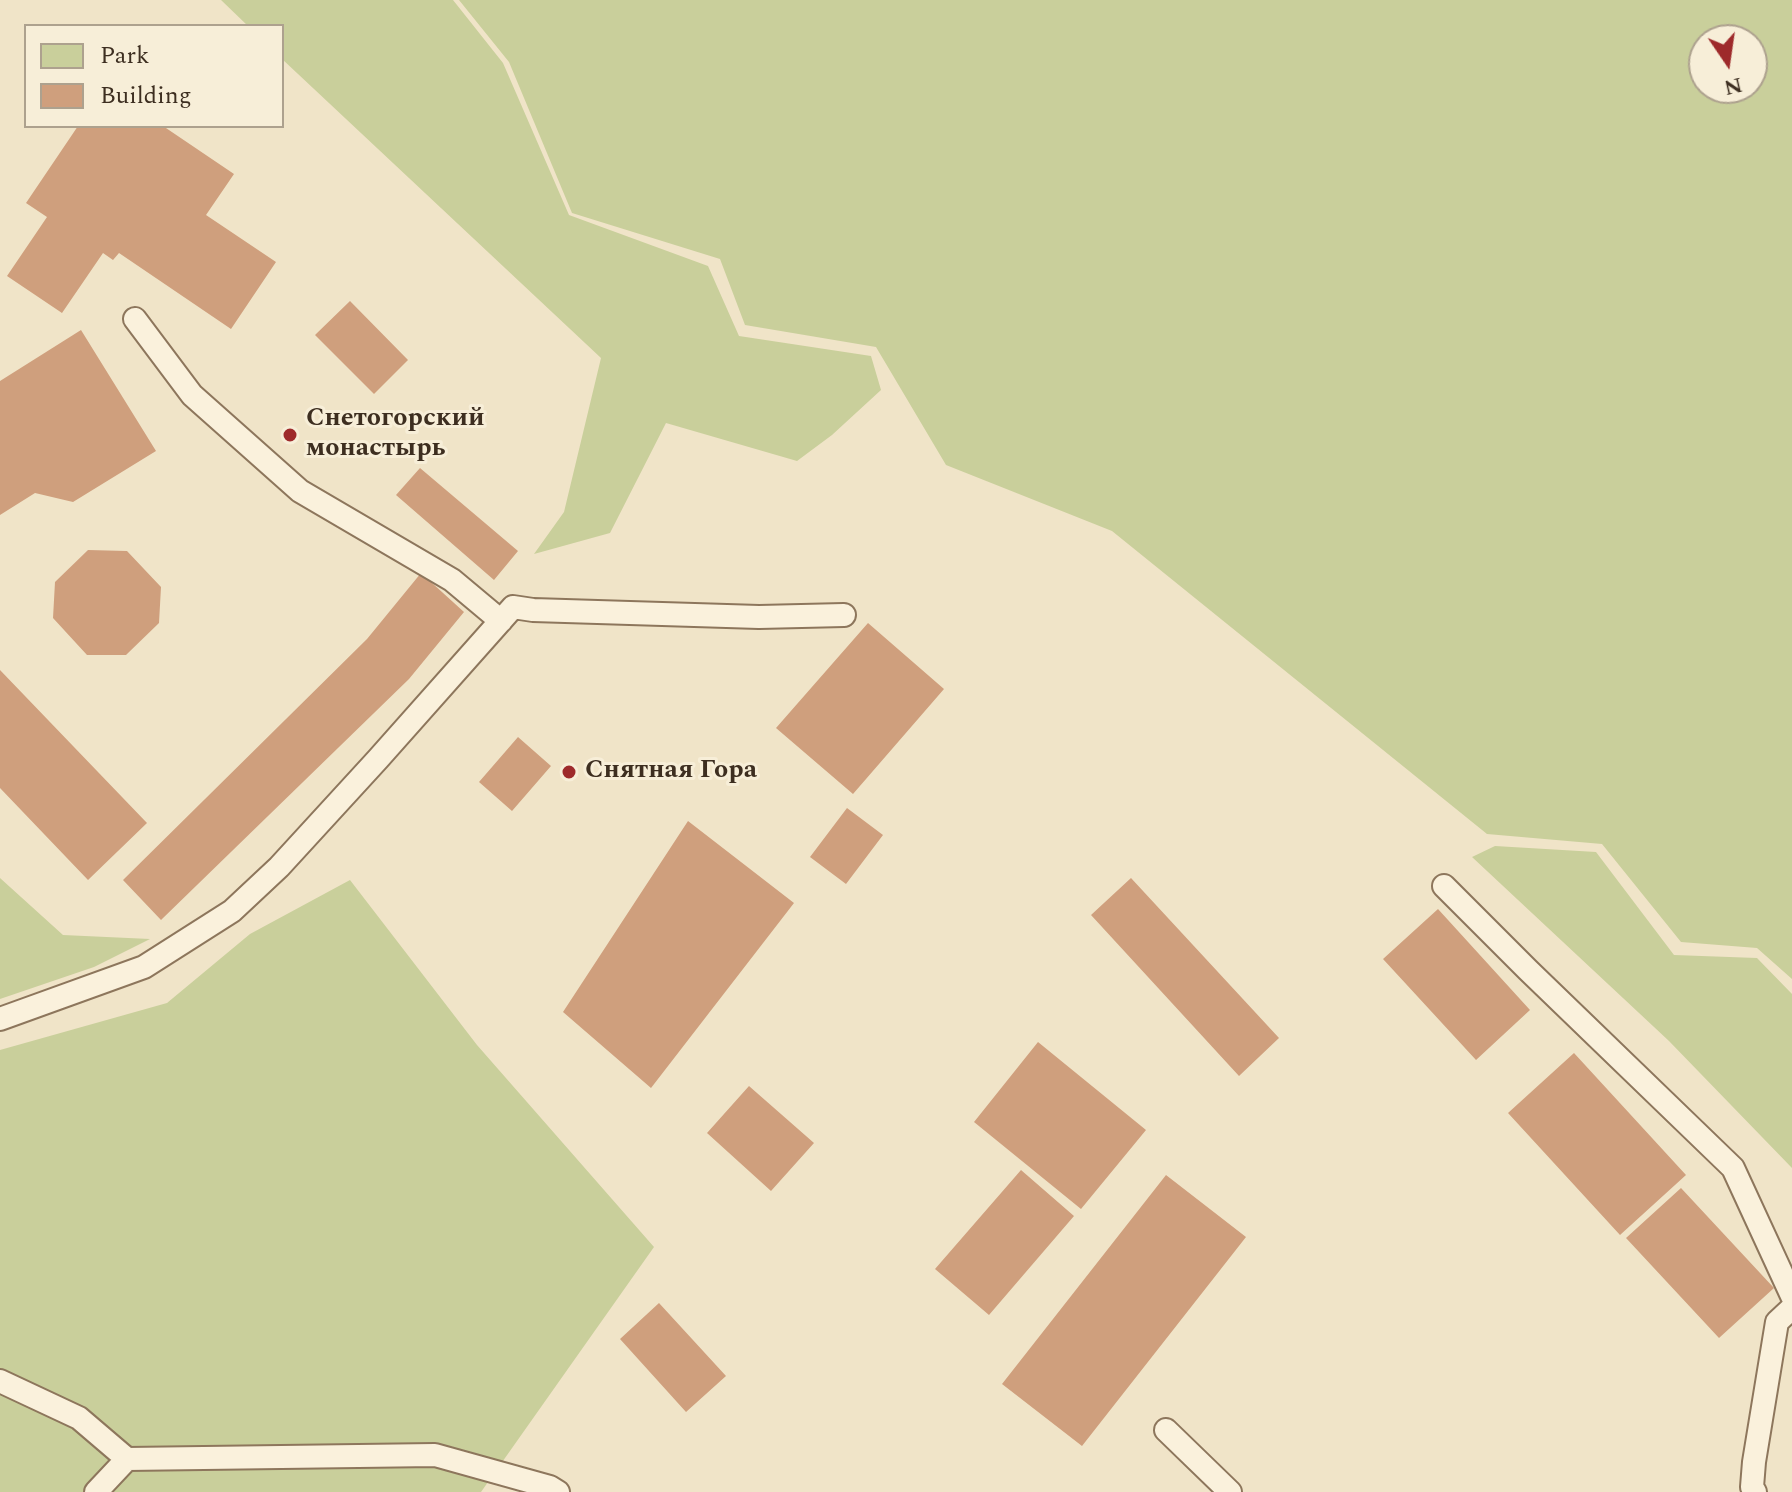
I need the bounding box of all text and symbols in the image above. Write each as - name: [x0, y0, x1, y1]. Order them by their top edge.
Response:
- legend: [24, 24, 284, 128]
- north arrow: [1688, 24, 1768, 104]
- text: Park: [100, 38, 150, 74]
- text: N: [1721, 68, 1746, 104]
- text: Building: [100, 78, 192, 114]
- place label: Снетогорский монастырь: [306, 404, 485, 466]
- marker: Снетогорский монастырь: [281, 426, 299, 444]
- place label: Снятная Гора: [585, 756, 757, 788]
- marker: Снятная Гора: [560, 763, 578, 781]

